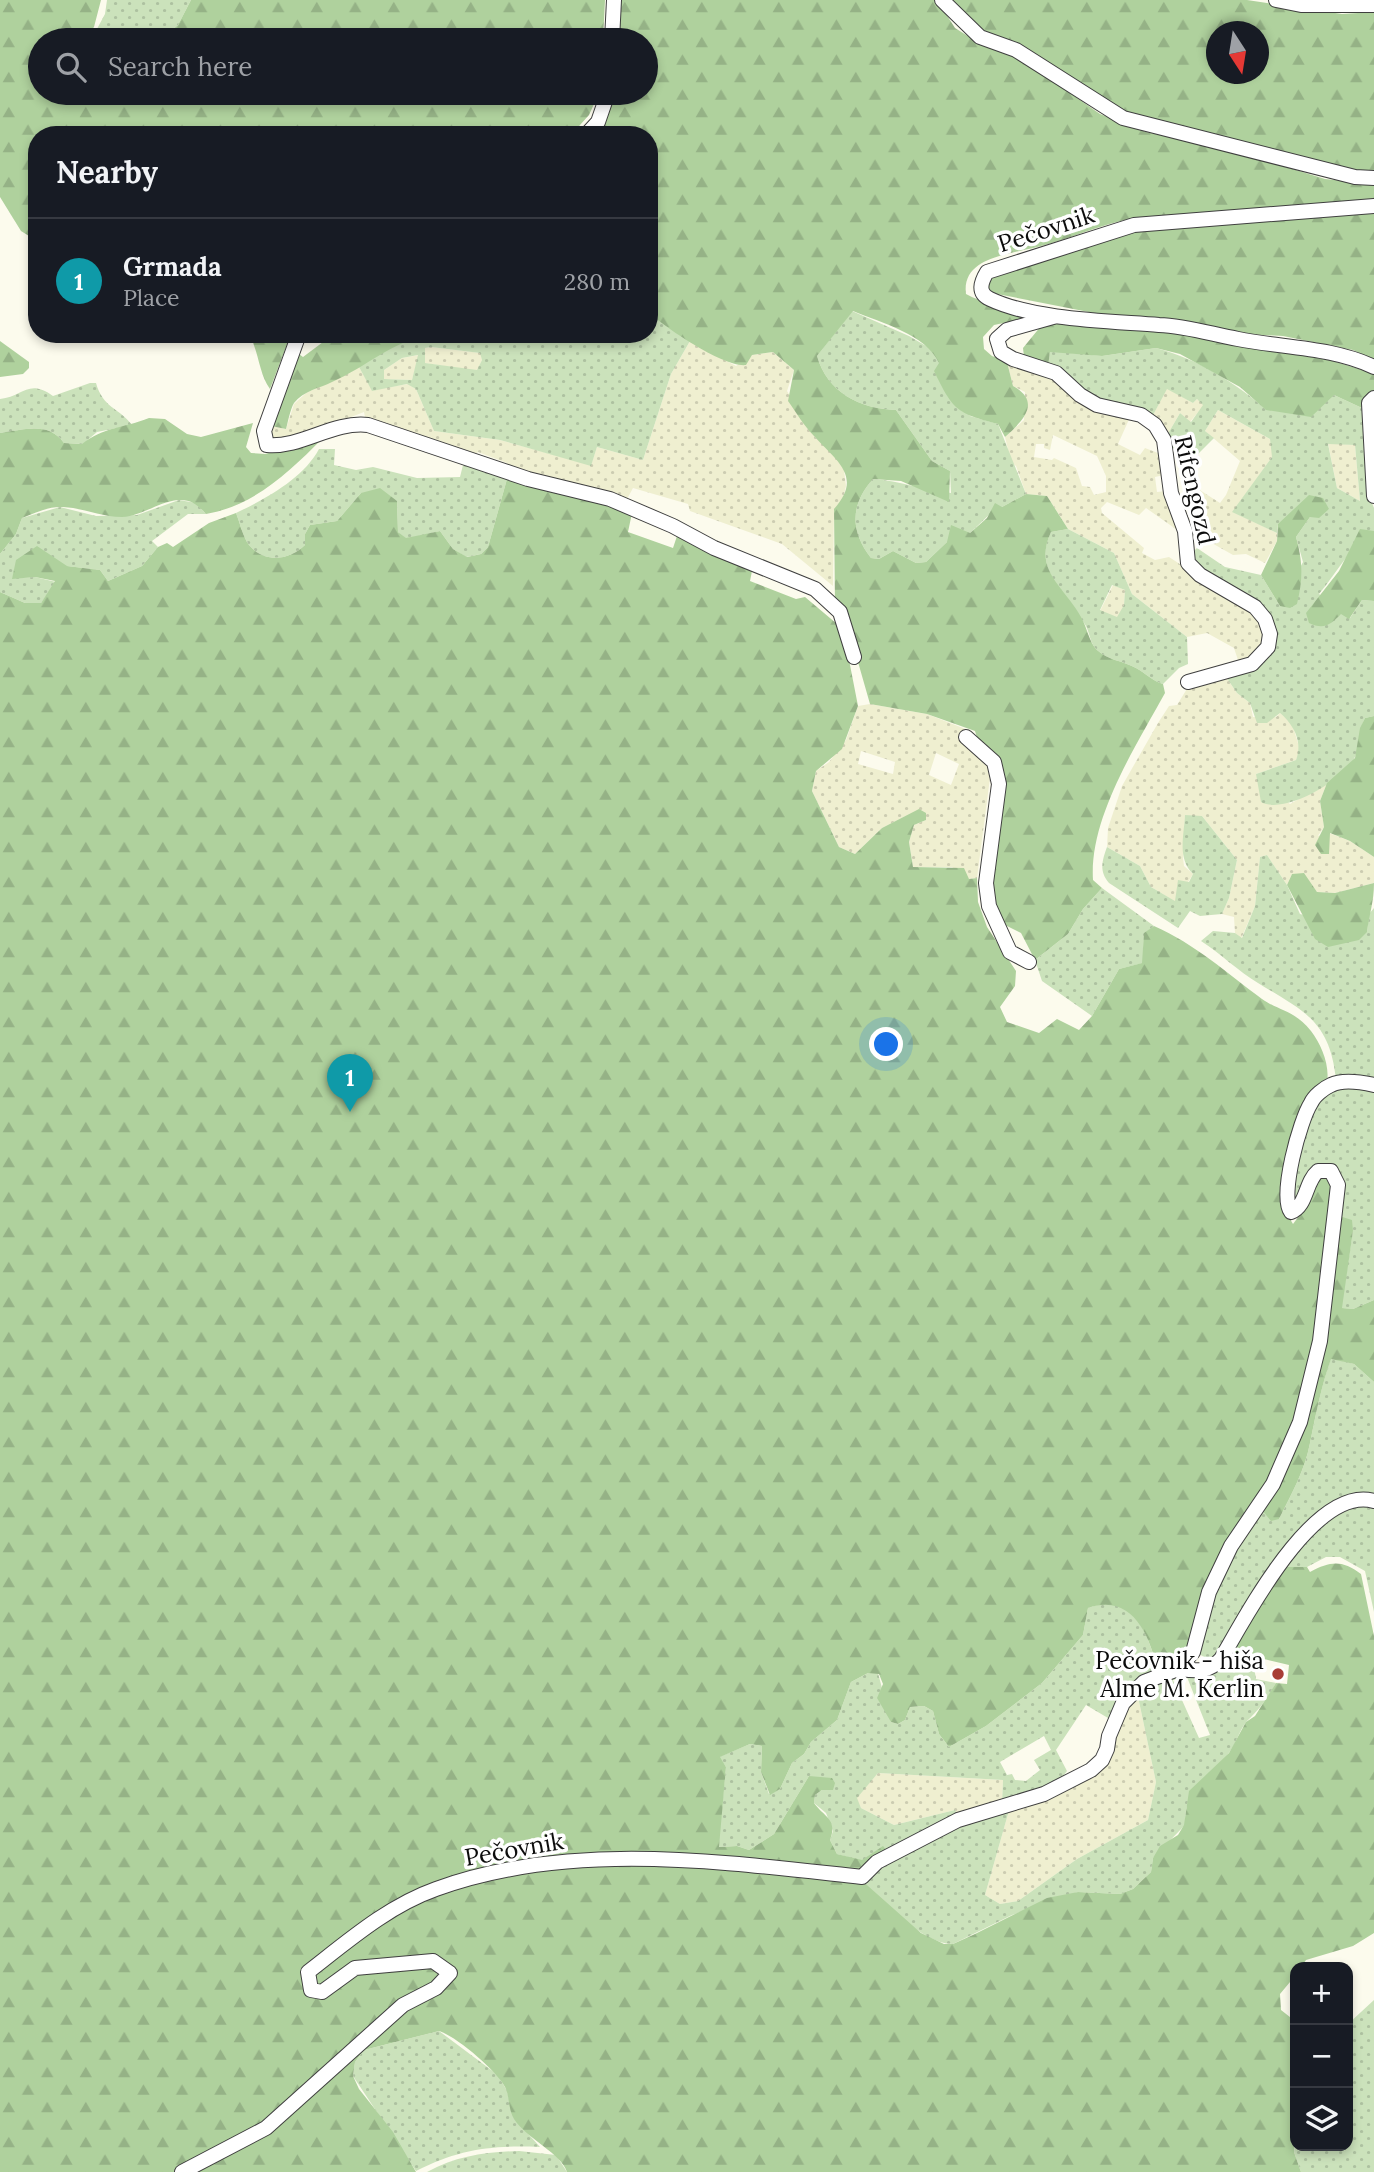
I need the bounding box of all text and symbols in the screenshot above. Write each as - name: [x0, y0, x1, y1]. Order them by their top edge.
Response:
- north arrow: [1206, 21, 1269, 84]
- search box: [28, 28, 658, 105]
- icon: search: [52, 48, 90, 86]
- text: Search here: [108, 50, 252, 83]
- text: Nearby: [56, 153, 158, 191]
- street label: Pečovnik: [994, 199, 1098, 259]
- text: Grmada: [123, 250, 222, 283]
- text: 1: [74, 267, 84, 296]
- text: 280 m: [564, 267, 630, 296]
- text: Place: [123, 283, 180, 312]
- street label: Rifengozd: [1167, 432, 1223, 548]
- your location: [869, 1027, 903, 1061]
- pin: 1: [327, 1054, 373, 1112]
- place label: Pečovnik - hiša Alme M. Kerlin: [1095, 1645, 1264, 1704]
- marker: Pečovnik - hiša Alme M. Kerlin: [1270, 1666, 1286, 1682]
- street label: Pečovnik: [462, 1825, 566, 1873]
- map controls: [1290, 1962, 1353, 2151]
- button: +: [1290, 1962, 1353, 2025]
- button: −: [1290, 2025, 1353, 2088]
- button: layers: [1290, 2088, 1353, 2151]

